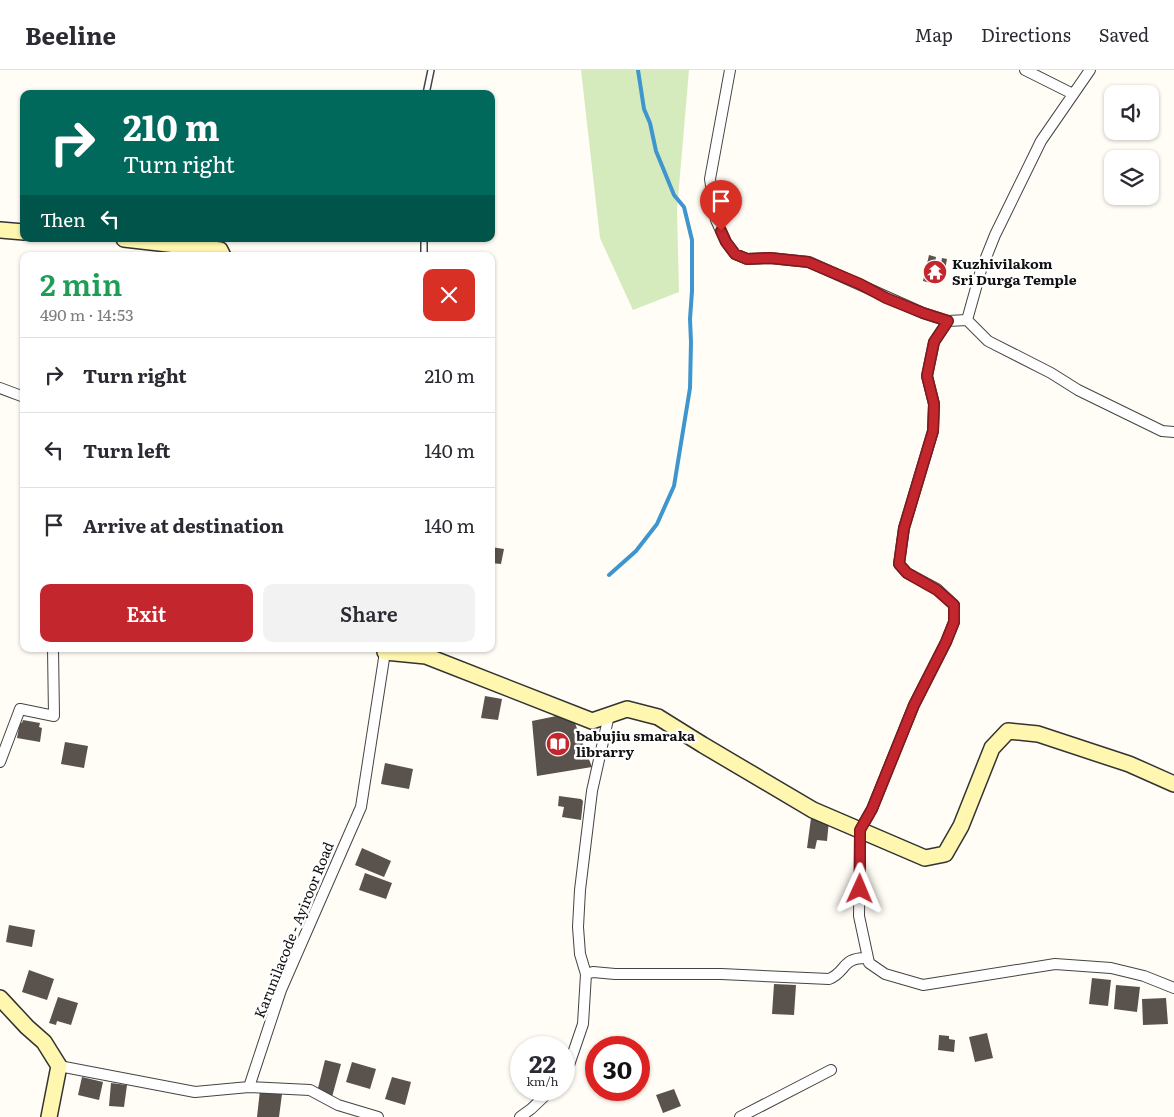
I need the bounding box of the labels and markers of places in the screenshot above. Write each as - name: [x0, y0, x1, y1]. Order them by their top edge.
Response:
- pin: [700, 180, 742, 231]
- place label: Kuzhivilakom Sri Durga Temple: [952, 253, 1077, 289]
- temple icon: Kuzhivilakom Sri Durga Temple: [922, 259, 948, 285]
- place label: babujiu smaraka librarry: [576, 725, 696, 761]
- library icon: babujiu smaraka librarry: [545, 731, 571, 757]

